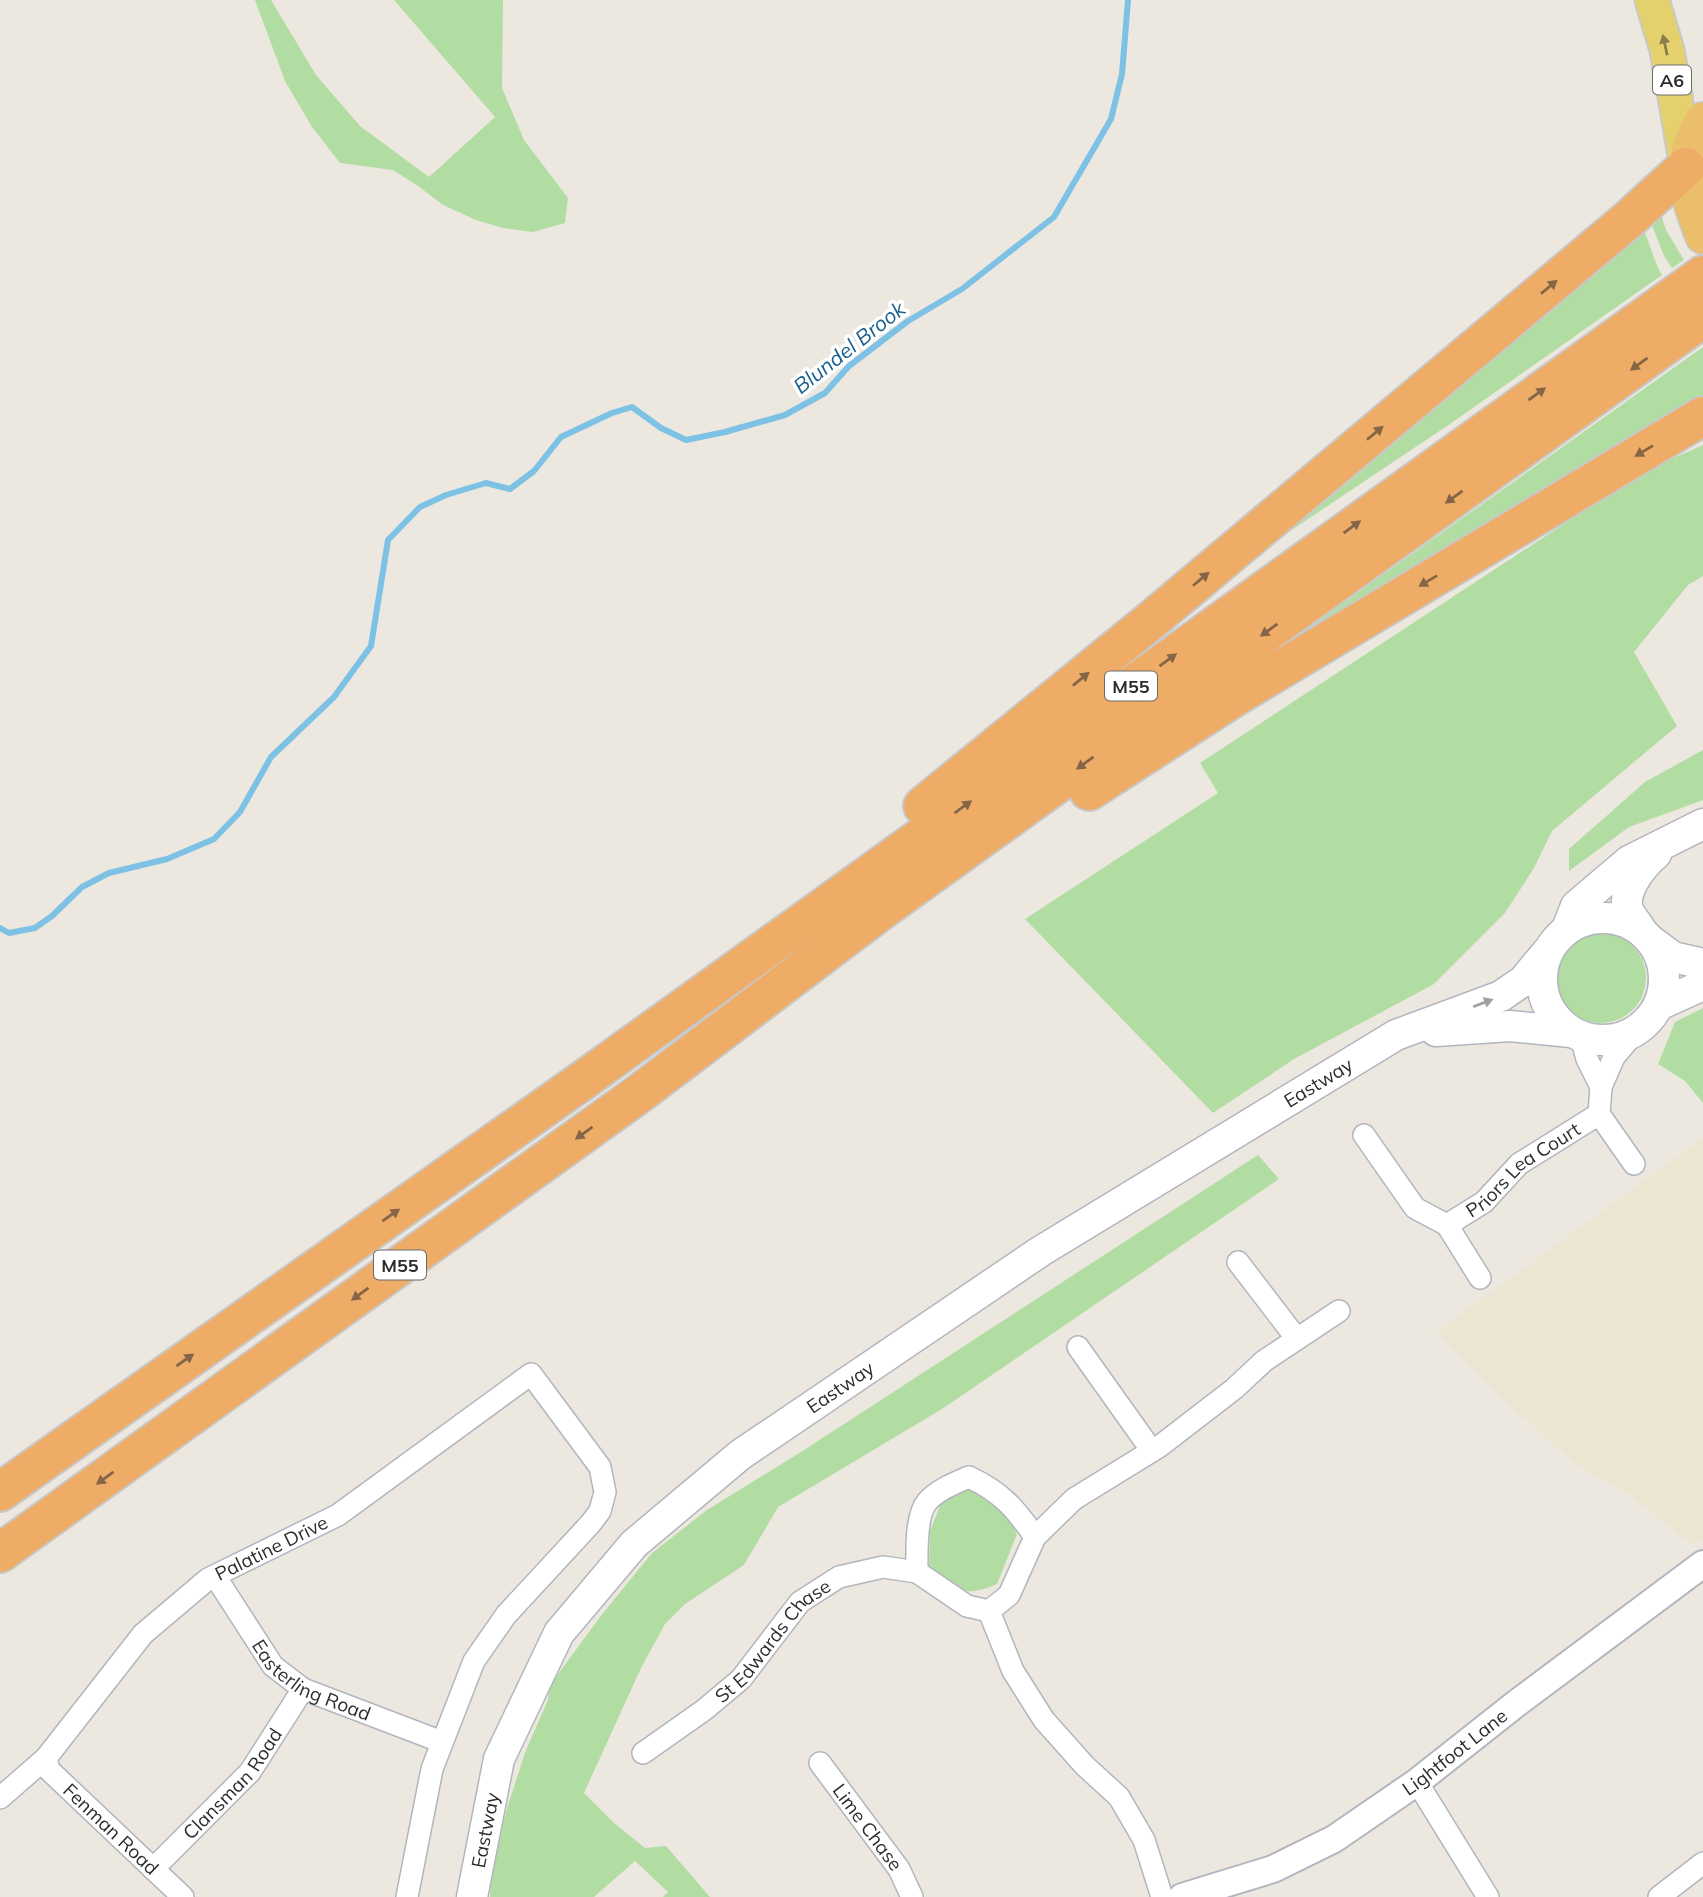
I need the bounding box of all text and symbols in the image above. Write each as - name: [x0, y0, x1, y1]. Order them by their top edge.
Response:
- one-way arrow: [1660, 34, 1671, 56]
- road number: A6: [1653, 66, 1691, 94]
- one-way arrow: [1539, 279, 1557, 294]
- water label: Blundel Brook: [788, 295, 911, 399]
- one-way arrow: [1629, 357, 1648, 371]
- one-way arrow: [1528, 387, 1546, 401]
- one-way arrow: [1366, 426, 1383, 441]
- one-way arrow: [1635, 445, 1654, 458]
- one-way arrow: [1445, 490, 1463, 504]
- one-way arrow: [1343, 520, 1361, 534]
- one-way arrow: [1191, 572, 1209, 587]
- one-way arrow: [1419, 575, 1438, 587]
- one-way arrow: [1260, 623, 1279, 637]
- one-way arrow: [1158, 653, 1177, 667]
- one-way arrow: [1071, 671, 1089, 686]
- road number: M55: [1105, 672, 1157, 700]
- one-way arrow: [1076, 756, 1094, 770]
- one-way arrow: [954, 800, 972, 814]
- one-way arrow: [1472, 997, 1493, 1008]
- street label: Eastway: [1279, 1052, 1357, 1112]
- street label: Priors Lea Court: [1461, 1117, 1585, 1222]
- one-way arrow: [575, 1126, 594, 1140]
- one-way arrow: [382, 1208, 400, 1222]
- road number: M55: [374, 1250, 426, 1280]
- one-way arrow: [351, 1287, 369, 1301]
- one-way arrow: [176, 1353, 194, 1367]
- street label: Eastway: [802, 1356, 879, 1418]
- one-way arrow: [96, 1471, 114, 1485]
- street label: Palatine Drive: [211, 1510, 332, 1586]
- street label: St Edwards Chase: [710, 1574, 835, 1708]
- street label: Easterling Road: [247, 1635, 374, 1726]
- street label: Lightfoot Lane: [1398, 1703, 1512, 1801]
- street label: Clansman Road: [178, 1723, 287, 1844]
- street label: Fenman Road: [58, 1778, 164, 1880]
- street label: Lime Chase: [828, 1779, 908, 1875]
- street label: Eastway: [466, 1791, 504, 1870]

